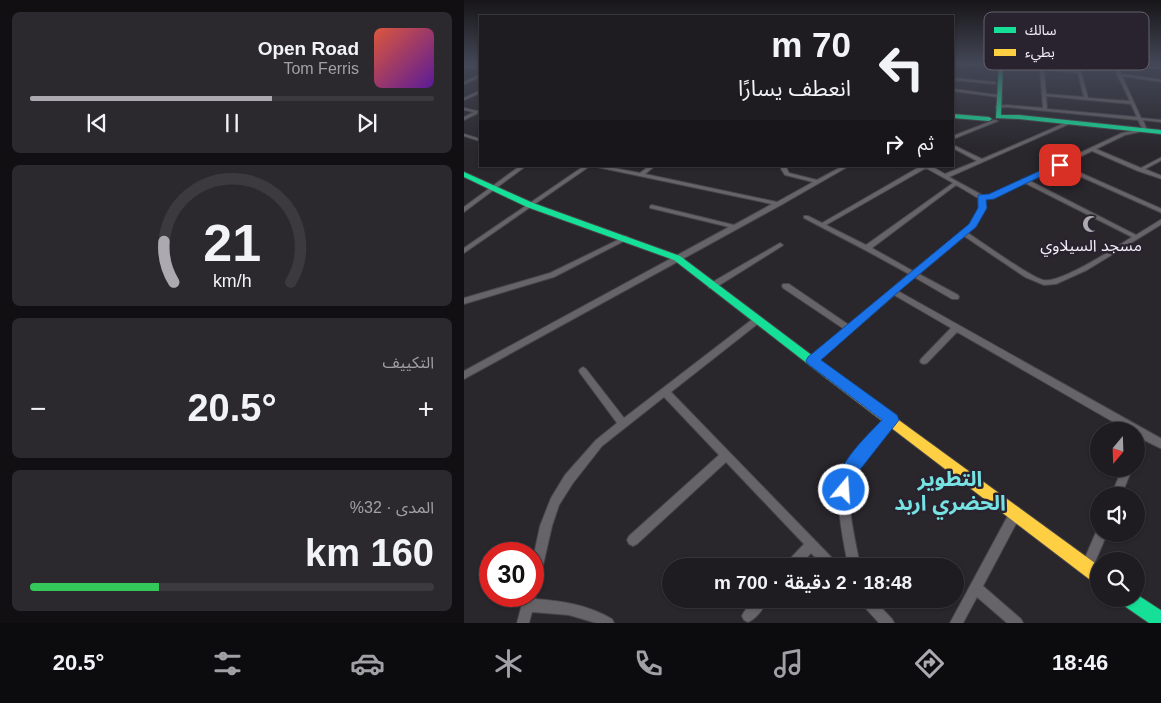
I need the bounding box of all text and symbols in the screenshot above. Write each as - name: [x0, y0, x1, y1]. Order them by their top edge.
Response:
- legend: [984, 12, 1149, 70]
- text: سالك: [1025, 22, 1057, 38]
- text: 70 m: [771, 25, 851, 64]
- icon: left: [869, 35, 934, 100]
- text: Open Road: [258, 38, 359, 59]
- text: بطيء: [1025, 44, 1055, 63]
- text: Tom Ferris: [283, 60, 359, 77]
- text: انعطف يسارًا: [738, 76, 851, 101]
- icon: previous: [83, 109, 111, 137]
- icon: pause: [218, 109, 246, 137]
- icon: next: [353, 109, 381, 137]
- icon: right: [880, 130, 908, 158]
- text: ثم: [918, 133, 934, 154]
- pin: [1039, 144, 1081, 186]
- icon: arrive: [1046, 151, 1074, 179]
- text: 21: [203, 214, 261, 272]
- mosque icon: مسجد السيلاوي: [1081, 214, 1101, 234]
- place label: مسجد السيلاوي: [1040, 237, 1142, 257]
- text: km/h: [213, 271, 251, 291]
- text: التكييف: [382, 354, 434, 371]
- text: 20.5°: [187, 387, 277, 429]
- text: −: [30, 393, 46, 424]
- text: +: [418, 393, 434, 424]
- north arrow: [1090, 422, 1145, 478]
- map controls: [1090, 422, 1145, 607]
- position arrow: [817, 463, 869, 515]
- district label: التطوير الحضري اربد: [894, 467, 1006, 519]
- button: sound: [1090, 487, 1145, 542]
- text: المدى · 32%: [350, 499, 434, 516]
- text: 160 km: [305, 532, 434, 574]
- speed limit sign: 30: [479, 542, 544, 607]
- button: search: [1090, 552, 1145, 607]
- text: 18:48 · 2 دقيقة · 700 m: [714, 572, 912, 593]
- icon: filters: [210, 646, 245, 681]
- icon: car: [350, 646, 385, 681]
- icon: climate: [491, 646, 526, 681]
- icon: phone: [631, 646, 666, 681]
- icon: music: [771, 646, 806, 681]
- icon: directions: [912, 646, 947, 681]
- text: 20.5°: [53, 650, 104, 675]
- text: 18:46: [1052, 650, 1108, 675]

